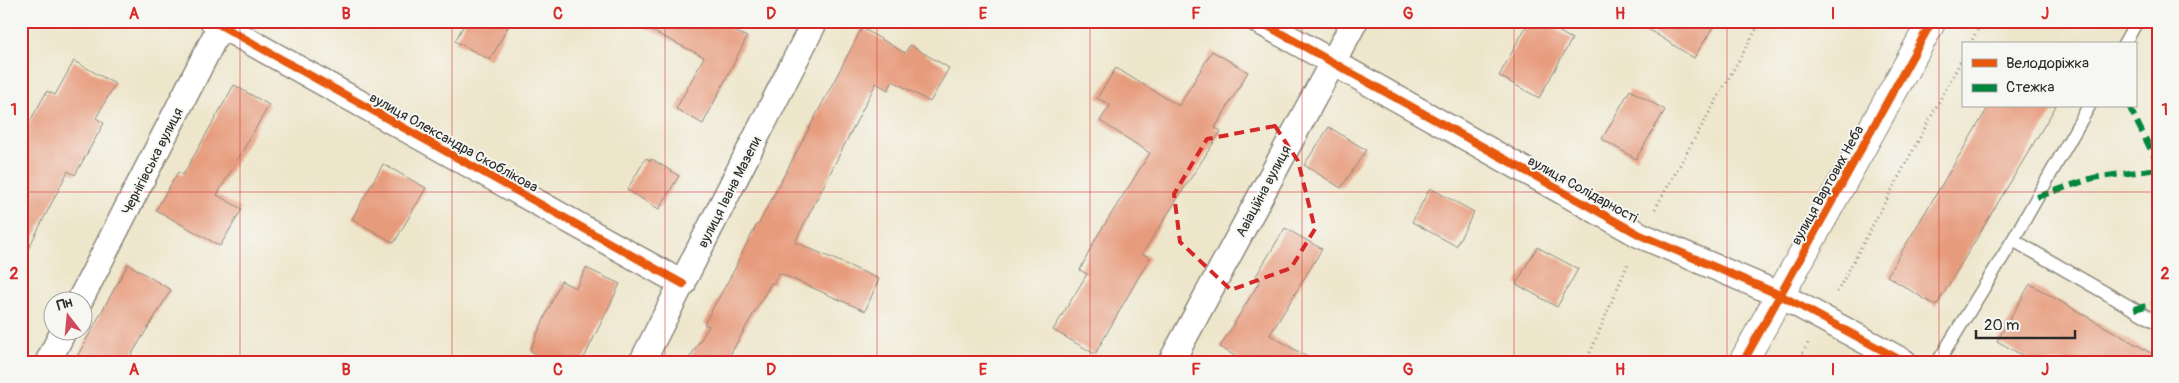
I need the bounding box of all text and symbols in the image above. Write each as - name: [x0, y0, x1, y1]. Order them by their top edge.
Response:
- text: A: [129, 4, 140, 24]
- text: B: [341, 4, 351, 24]
- text: C: [553, 4, 563, 24]
- text: D: [766, 4, 776, 24]
- text: E: [979, 4, 988, 24]
- text: F: [1191, 4, 1201, 24]
- text: G: [1403, 4, 1414, 24]
- text: H: [1615, 4, 1625, 24]
- text: I: [1831, 4, 1835, 24]
- text: J: [2041, 4, 2049, 24]
- legend: [1962, 42, 2136, 108]
- text: Велодоріжка: [2006, 54, 2089, 73]
- text: Стежка: [2006, 78, 2055, 97]
- street label: вулиця Олександра Скоблікова: [367, 89, 541, 196]
- text: 1: [11, 100, 17, 120]
- text: 1: [2162, 100, 2168, 120]
- street label: Чернігівська вулиця: [118, 105, 187, 218]
- street label: вулиця Вартових Неба: [1788, 123, 1867, 248]
- street label: вулиця Івана Мазепи: [694, 134, 765, 251]
- street label: Авіаційна вулиця: [1232, 143, 1295, 240]
- street label: вулиця Солідарності: [1525, 152, 1641, 227]
- text: 2: [10, 264, 19, 284]
- text: 2: [2161, 264, 2170, 284]
- north arrow: [42, 290, 92, 340]
- text: Пн: [55, 294, 74, 314]
- scale bar: [1976, 308, 2075, 340]
- text: 20 m: [1984, 316, 2019, 335]
- text: A: [129, 360, 140, 380]
- text: B: [341, 360, 351, 380]
- text: C: [553, 360, 563, 380]
- text: D: [766, 360, 776, 380]
- text: E: [979, 360, 988, 380]
- text: F: [1191, 360, 1201, 380]
- text: G: [1403, 360, 1414, 380]
- text: H: [1615, 360, 1625, 380]
- text: I: [1831, 360, 1835, 380]
- text: J: [2041, 360, 2049, 380]

